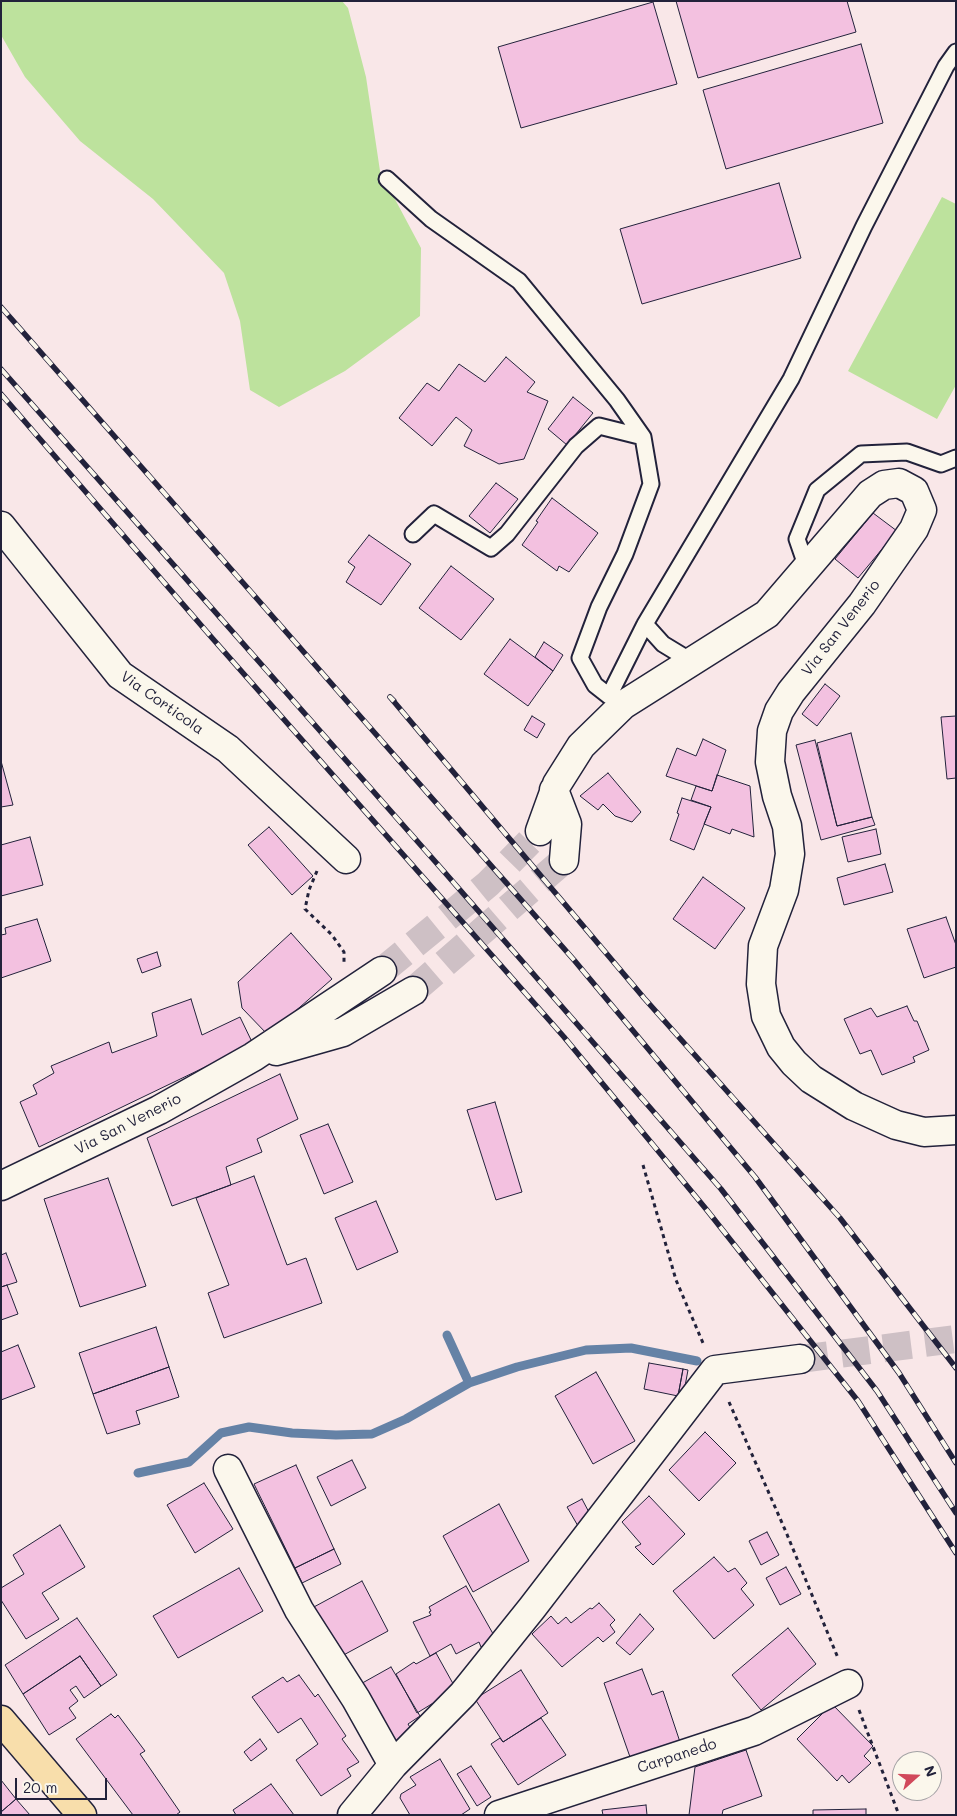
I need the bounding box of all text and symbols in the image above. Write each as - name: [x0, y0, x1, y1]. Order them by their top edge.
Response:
- street label: Via San Venerio: [798, 576, 884, 680]
- street label: Via Corticola: [117, 668, 207, 738]
- street label: Via San Venerio: [72, 1089, 184, 1159]
- street label: Carpanedo: [635, 1735, 719, 1777]
- north arrow: [892, 1751, 942, 1801]
- text: N: [920, 1763, 941, 1779]
- scale bar: [18, 1768, 110, 1800]
- text: 20 m: [23, 1777, 57, 1797]

